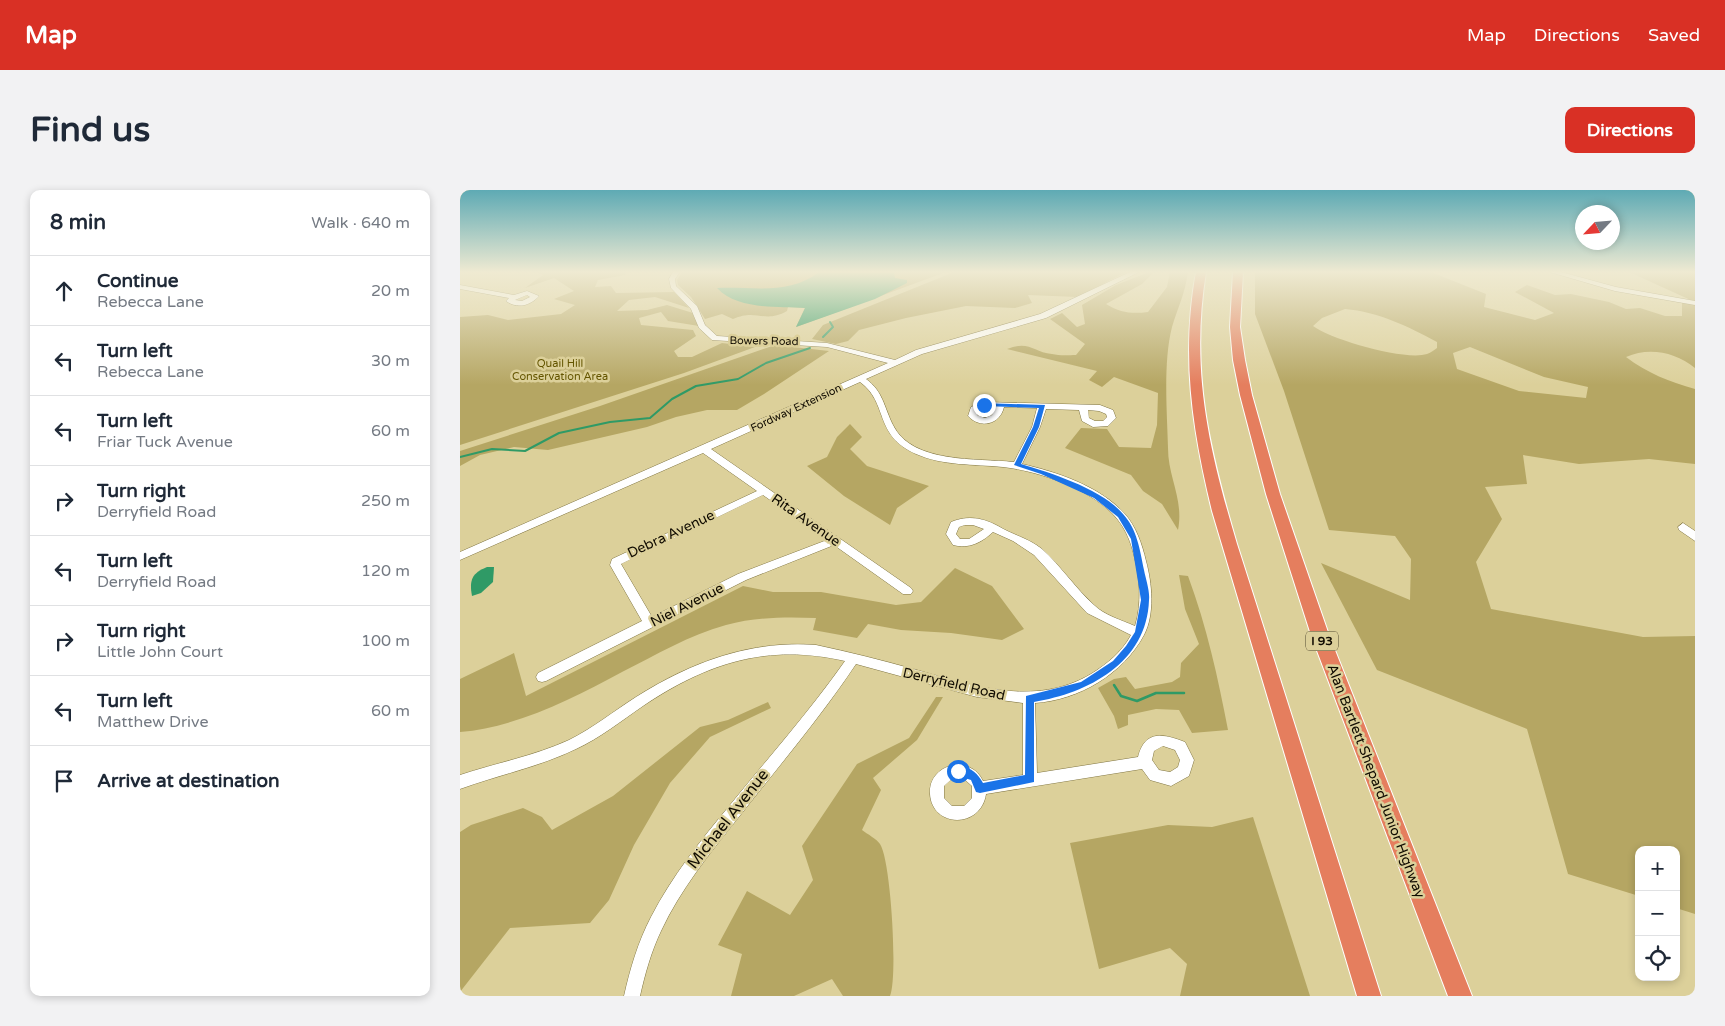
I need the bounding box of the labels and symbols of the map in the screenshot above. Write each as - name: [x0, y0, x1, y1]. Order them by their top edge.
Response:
- north arrow: [1575, 205, 1620, 250]
- street label: Bowers Road: [729, 334, 799, 348]
- park label: Quail Hill Conservation Area: [512, 357, 608, 383]
- street label: Fordway Extension: [748, 381, 844, 435]
- route end: [973, 394, 996, 417]
- street label: Rita Avenue: [768, 490, 844, 550]
- street label: Debra Avenue: [625, 506, 717, 562]
- street label: Niel Avenue: [648, 579, 726, 631]
- road number: I 93: [1306, 632, 1338, 651]
- street label: Alan Bartlett Shepard Junior Highway: [1323, 662, 1429, 901]
- street label: Derryfield Road: [901, 664, 1007, 704]
- route start: [947, 760, 970, 783]
- street label: Michael Avenue: [683, 765, 773, 873]

